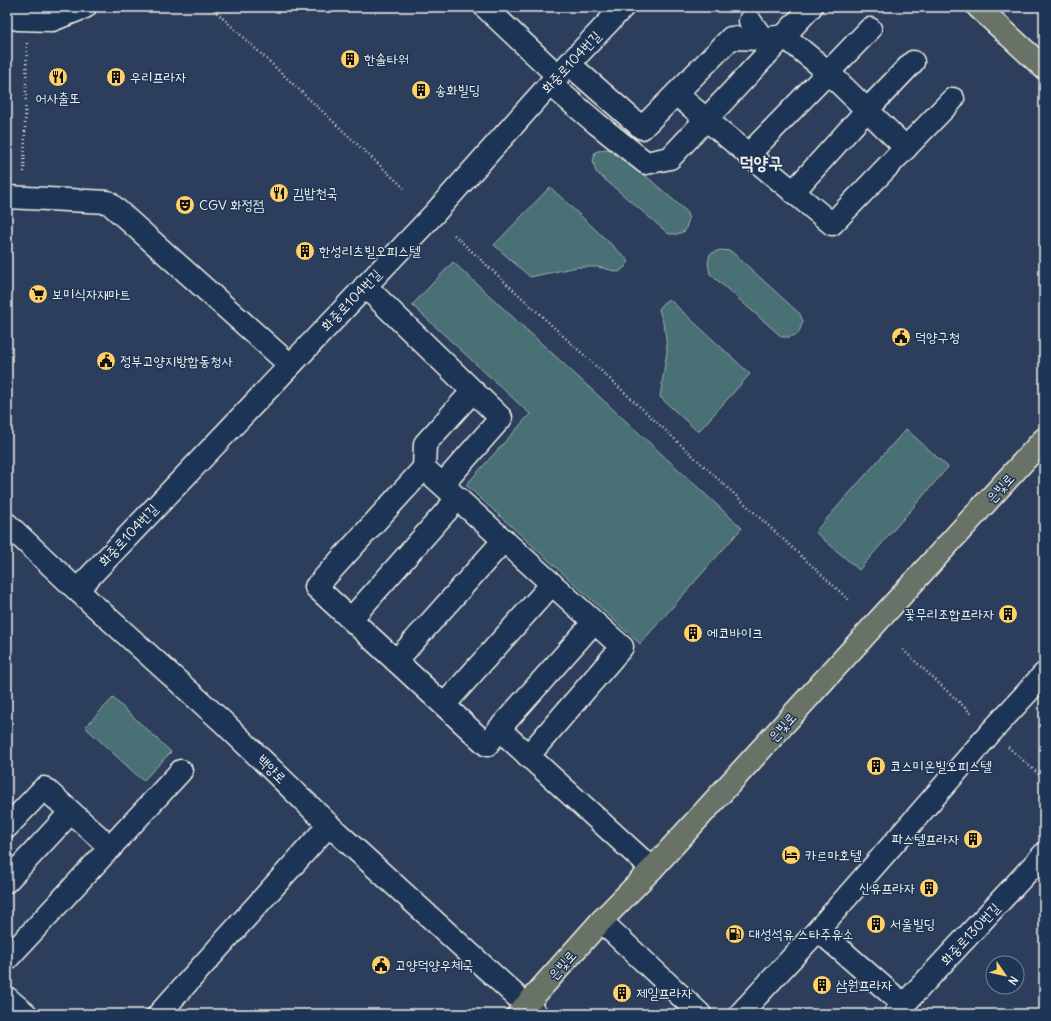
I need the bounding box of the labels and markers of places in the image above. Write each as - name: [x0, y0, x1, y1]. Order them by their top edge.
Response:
- building icon: 한솔타워: [339, 48, 361, 70]
- place label: 한솔타워: [364, 50, 409, 68]
- restaurant icon: 어사출또: [47, 66, 69, 88]
- building icon: 우리프라자: [105, 66, 127, 88]
- place label: 우리프라자: [130, 68, 187, 86]
- building icon: 송화빌딩: [410, 79, 432, 101]
- place label: 송화빌딩: [435, 81, 480, 99]
- place label: 어사출또: [35, 89, 81, 107]
- restaurant icon: 김밥천국: [268, 182, 290, 204]
- place label: 김밥천국: [293, 184, 338, 202]
- theatre icon: CGV 화정점: [174, 194, 196, 216]
- place label: CGV 화정점: [199, 196, 264, 214]
- building icon: 한성리츠빌오피스텔: [294, 240, 316, 262]
- place label: 한성리츠빌오피스텔: [319, 242, 421, 260]
- supermarket icon: 보미식자재마트: [27, 283, 49, 305]
- place label: 보미식자재마트: [52, 285, 131, 303]
- public building icon: 덕양구청: [890, 326, 912, 348]
- place label: 덕양구청: [915, 328, 960, 346]
- public building icon: 정부고양지방합동청사: [95, 350, 117, 372]
- place label: 정부고양지방합동청사: [120, 352, 233, 370]
- building icon: 꽃무리조합프라자: [997, 603, 1019, 625]
- place label: 꽃무리조합프라자: [904, 605, 995, 623]
- building icon: 에코바이크: [682, 622, 704, 644]
- place label: 에코바이크: [707, 624, 763, 642]
- building icon: 코스미온빌오피스텔: [865, 755, 887, 777]
- place label: 코스미온빌오피스텔: [890, 757, 992, 775]
- building icon: 파스텔프라자: [962, 828, 984, 850]
- place label: 파스텔프라자: [891, 830, 960, 848]
- hotel icon: 카르마호텔: [780, 844, 802, 866]
- place label: 카르마호텔: [805, 846, 862, 864]
- building icon: 신유프라자: [918, 877, 940, 899]
- place label: 신유프라자: [859, 879, 916, 897]
- building icon: 서울빌딩: [865, 913, 887, 935]
- place label: 서울빌딩: [890, 915, 935, 933]
- fuel station icon: 대성석유 스타주유소: [724, 923, 746, 945]
- place label: 대성석유 스타주유소: [749, 925, 854, 943]
- public building icon: 고양덕양우체국: [370, 954, 392, 976]
- place label: 고양덕양우체국: [395, 956, 474, 974]
- building icon: 삼원프라자: [811, 974, 833, 996]
- place label: 삼원프라자: [836, 976, 893, 994]
- building icon: 제일프라자: [611, 982, 633, 1004]
- place label: 제일프라자: [636, 984, 693, 1002]

